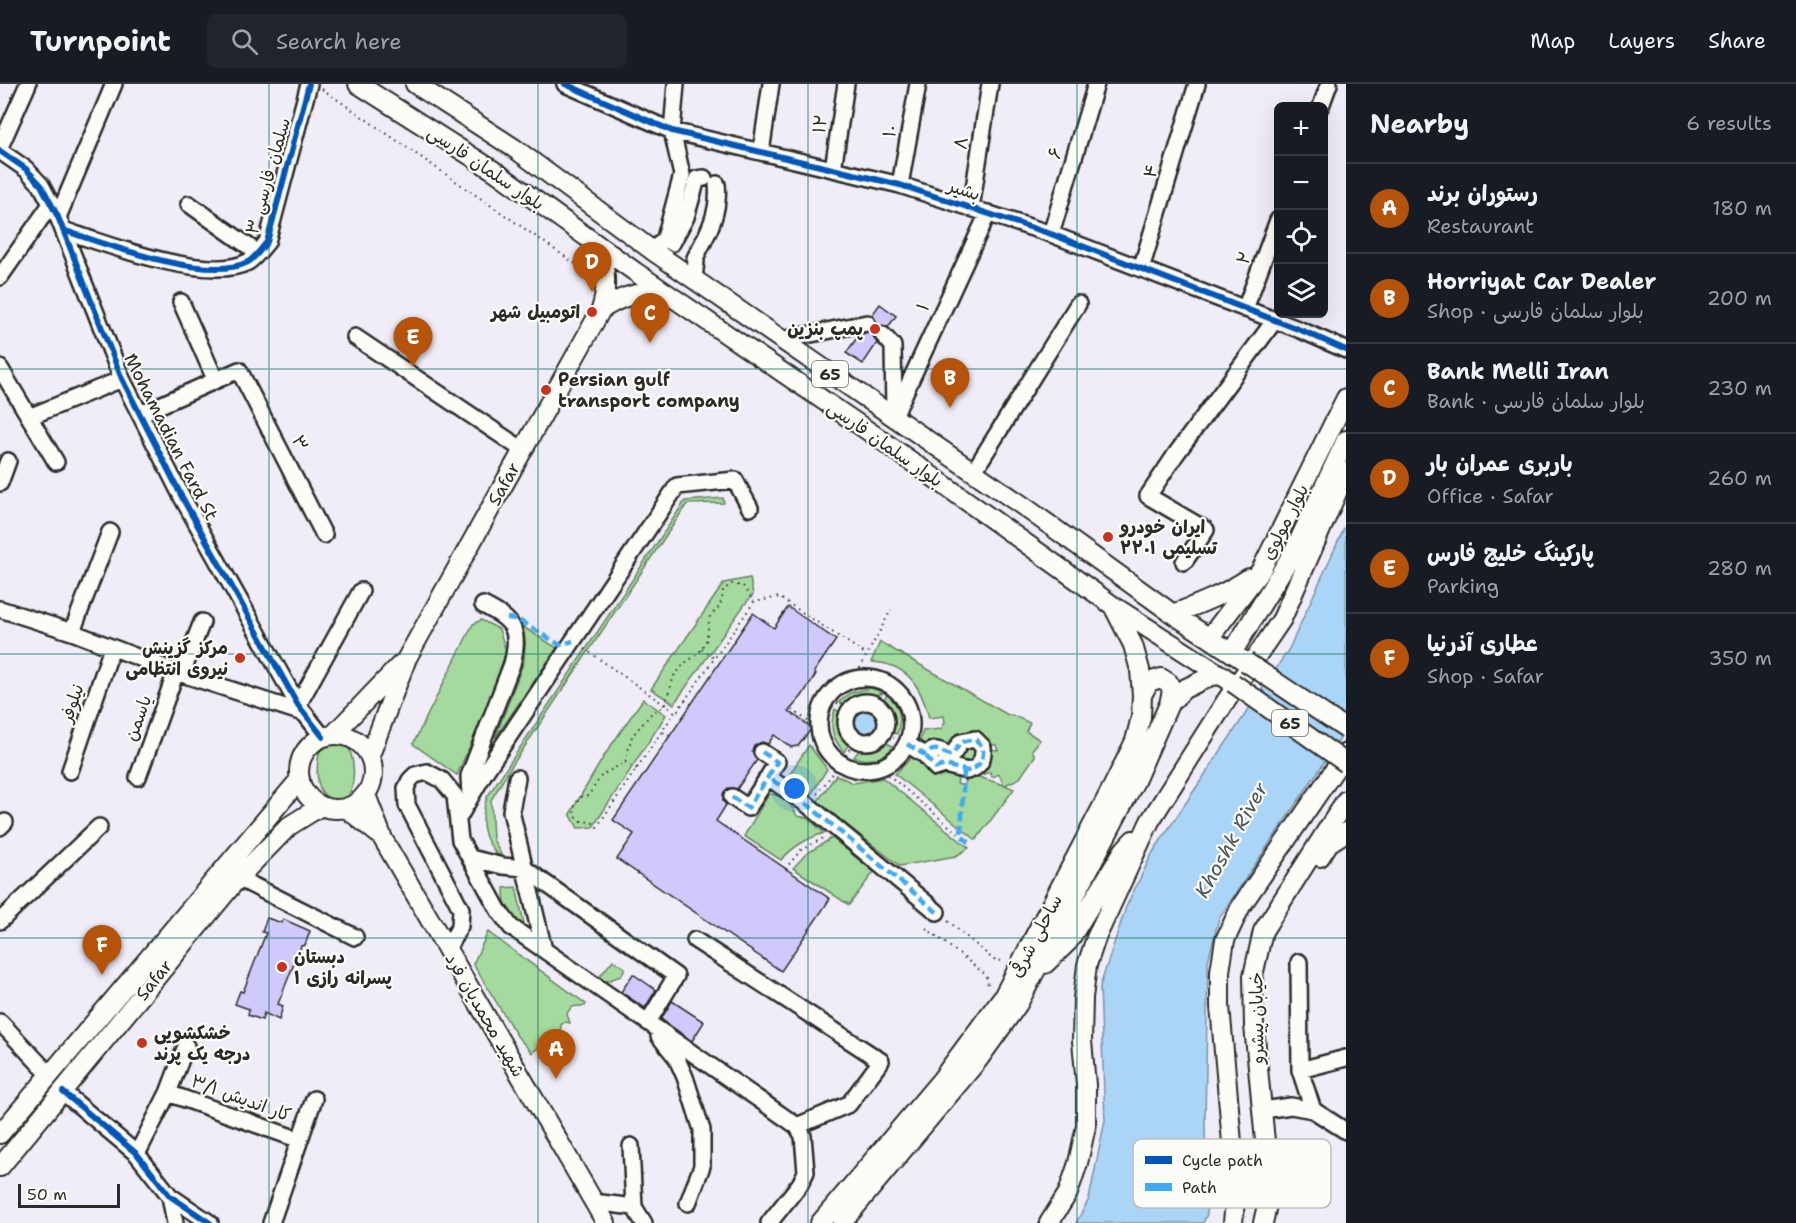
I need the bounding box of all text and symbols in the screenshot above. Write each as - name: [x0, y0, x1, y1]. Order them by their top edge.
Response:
- search box: [207, 14, 627, 68]
- text: Turnpoint: [30, 22, 171, 60]
- icon: search: [228, 25, 261, 58]
- text: Search here: [276, 27, 402, 56]
- text: Map: [1530, 27, 1575, 55]
- text: Layers: [1608, 27, 1675, 55]
- text: Share: [1708, 27, 1766, 55]
- map controls: [1274, 102, 1328, 318]
- button: +: [1274, 102, 1328, 156]
- text: Nearby: [1370, 106, 1469, 141]
- text: 6 results: [1686, 110, 1772, 136]
- street label: ۱۲: [807, 113, 833, 135]
- street label: ۳ سلمان فارسی: [240, 115, 296, 237]
- street label: بلوار سلمان فارسی: [423, 120, 549, 216]
- street label: ۱۰: [877, 123, 903, 139]
- street label: ۸: [948, 135, 974, 151]
- street label: ۶: [1042, 144, 1068, 162]
- button: −: [1274, 156, 1328, 210]
- street label: ۴: [1138, 161, 1164, 181]
- street label: بشیر: [943, 173, 983, 207]
- text: رستوران برند: [1427, 179, 1538, 208]
- text: A: [1382, 195, 1397, 221]
- text: 180 m: [1712, 195, 1772, 221]
- button: locate: [1274, 210, 1328, 264]
- text: Restaurant: [1427, 213, 1534, 239]
- pin: D: [572, 242, 612, 292]
- street label: ۲: [1231, 248, 1257, 268]
- button: layers: [1274, 264, 1328, 318]
- text: Horriyat Car Dealer: [1427, 267, 1656, 296]
- text: B: [1383, 285, 1396, 311]
- text: 200 m: [1707, 285, 1772, 311]
- pin: C: [630, 294, 670, 343]
- text: Shop · بلوار سلمان فارسی: [1427, 298, 1644, 324]
- street label: ۱: [911, 299, 935, 315]
- place label: اتومبیل شهر: [489, 300, 580, 324]
- marker: اتومبیل شهر: [585, 305, 599, 319]
- place label: پمپ بنزین: [787, 317, 864, 341]
- pin: E: [394, 318, 432, 367]
- marker: پمپ بنزین: [868, 322, 882, 336]
- street label: Mohamadian Fard St: [118, 349, 224, 525]
- text: Bank Melli Iran: [1427, 357, 1609, 386]
- pin: B: [930, 358, 970, 408]
- road number: 65: [812, 361, 848, 387]
- place label: Persian gulf transport company: [558, 368, 740, 413]
- text: C: [1383, 375, 1396, 401]
- text: 230 m: [1707, 375, 1772, 401]
- marker: Persian gulf transport company: [539, 383, 553, 397]
- text: Bank · بلوار سلمان فارسی: [1427, 388, 1645, 414]
- street label: بلوار سلمان فارسی: [822, 395, 948, 493]
- street label: ۳: [286, 431, 314, 455]
- text: باربری عمران بار: [1427, 449, 1573, 478]
- street label: Safar: [482, 458, 526, 510]
- text: D: [1382, 465, 1397, 491]
- text: 260 m: [1707, 465, 1772, 491]
- street label: بلوار مولوی: [1256, 480, 1314, 564]
- text: Office · Safar: [1427, 483, 1554, 509]
- place label: ایران خودرو تسلیمی ۲۲۰۱: [1118, 515, 1218, 560]
- marker: ایران خودرو تسلیمی ۲۲۰۱: [1101, 530, 1115, 544]
- text: پارکینگ خلیج فارس: [1427, 539, 1594, 568]
- text: E: [1383, 555, 1396, 581]
- text: 280 m: [1707, 555, 1772, 581]
- text: Parking: [1427, 573, 1499, 599]
- text: عطاری آذرنیا: [1427, 629, 1538, 658]
- place label: مرکز گزینش نیروی انتظامی: [125, 636, 228, 681]
- text: F: [1384, 645, 1395, 671]
- text: 350 m: [1708, 645, 1772, 671]
- marker: مرکز گزینش نیروی انتظامی: [233, 651, 247, 665]
- text: Shop · Safar: [1427, 663, 1544, 689]
- street label: نیلوفر: [54, 681, 90, 727]
- street label: یاسمن: [119, 692, 157, 744]
- road number: 65: [1272, 710, 1308, 736]
- your location: [780, 774, 809, 803]
- water label: Khoshk River: [1188, 777, 1274, 903]
- street label: ساحلی شرقی: [1004, 890, 1068, 982]
- pin: F: [82, 926, 122, 975]
- place label: دبستان پسرانه رازی ۱: [294, 945, 393, 990]
- street label: شهید محمدیان فرد: [440, 948, 530, 1082]
- street label: Safar: [130, 955, 178, 1005]
- marker: دبستان پسرانه رازی ۱: [275, 960, 289, 974]
- street label: خیابان پیشرو: [1244, 972, 1270, 1066]
- place label: خشکشویی درجه یک پرند: [154, 1021, 250, 1066]
- pin: A: [536, 1030, 576, 1079]
- marker: خشکشویی درجه یک پرند: [135, 1036, 149, 1050]
- street label: ۳/۱ کار اندیش: [188, 1069, 295, 1127]
- legend: [1133, 1139, 1331, 1208]
- text: Cycle path: [1182, 1150, 1263, 1171]
- text: Path: [1182, 1177, 1217, 1198]
- scale bar: [18, 1181, 120, 1208]
- text: 50 m: [27, 1184, 67, 1205]

